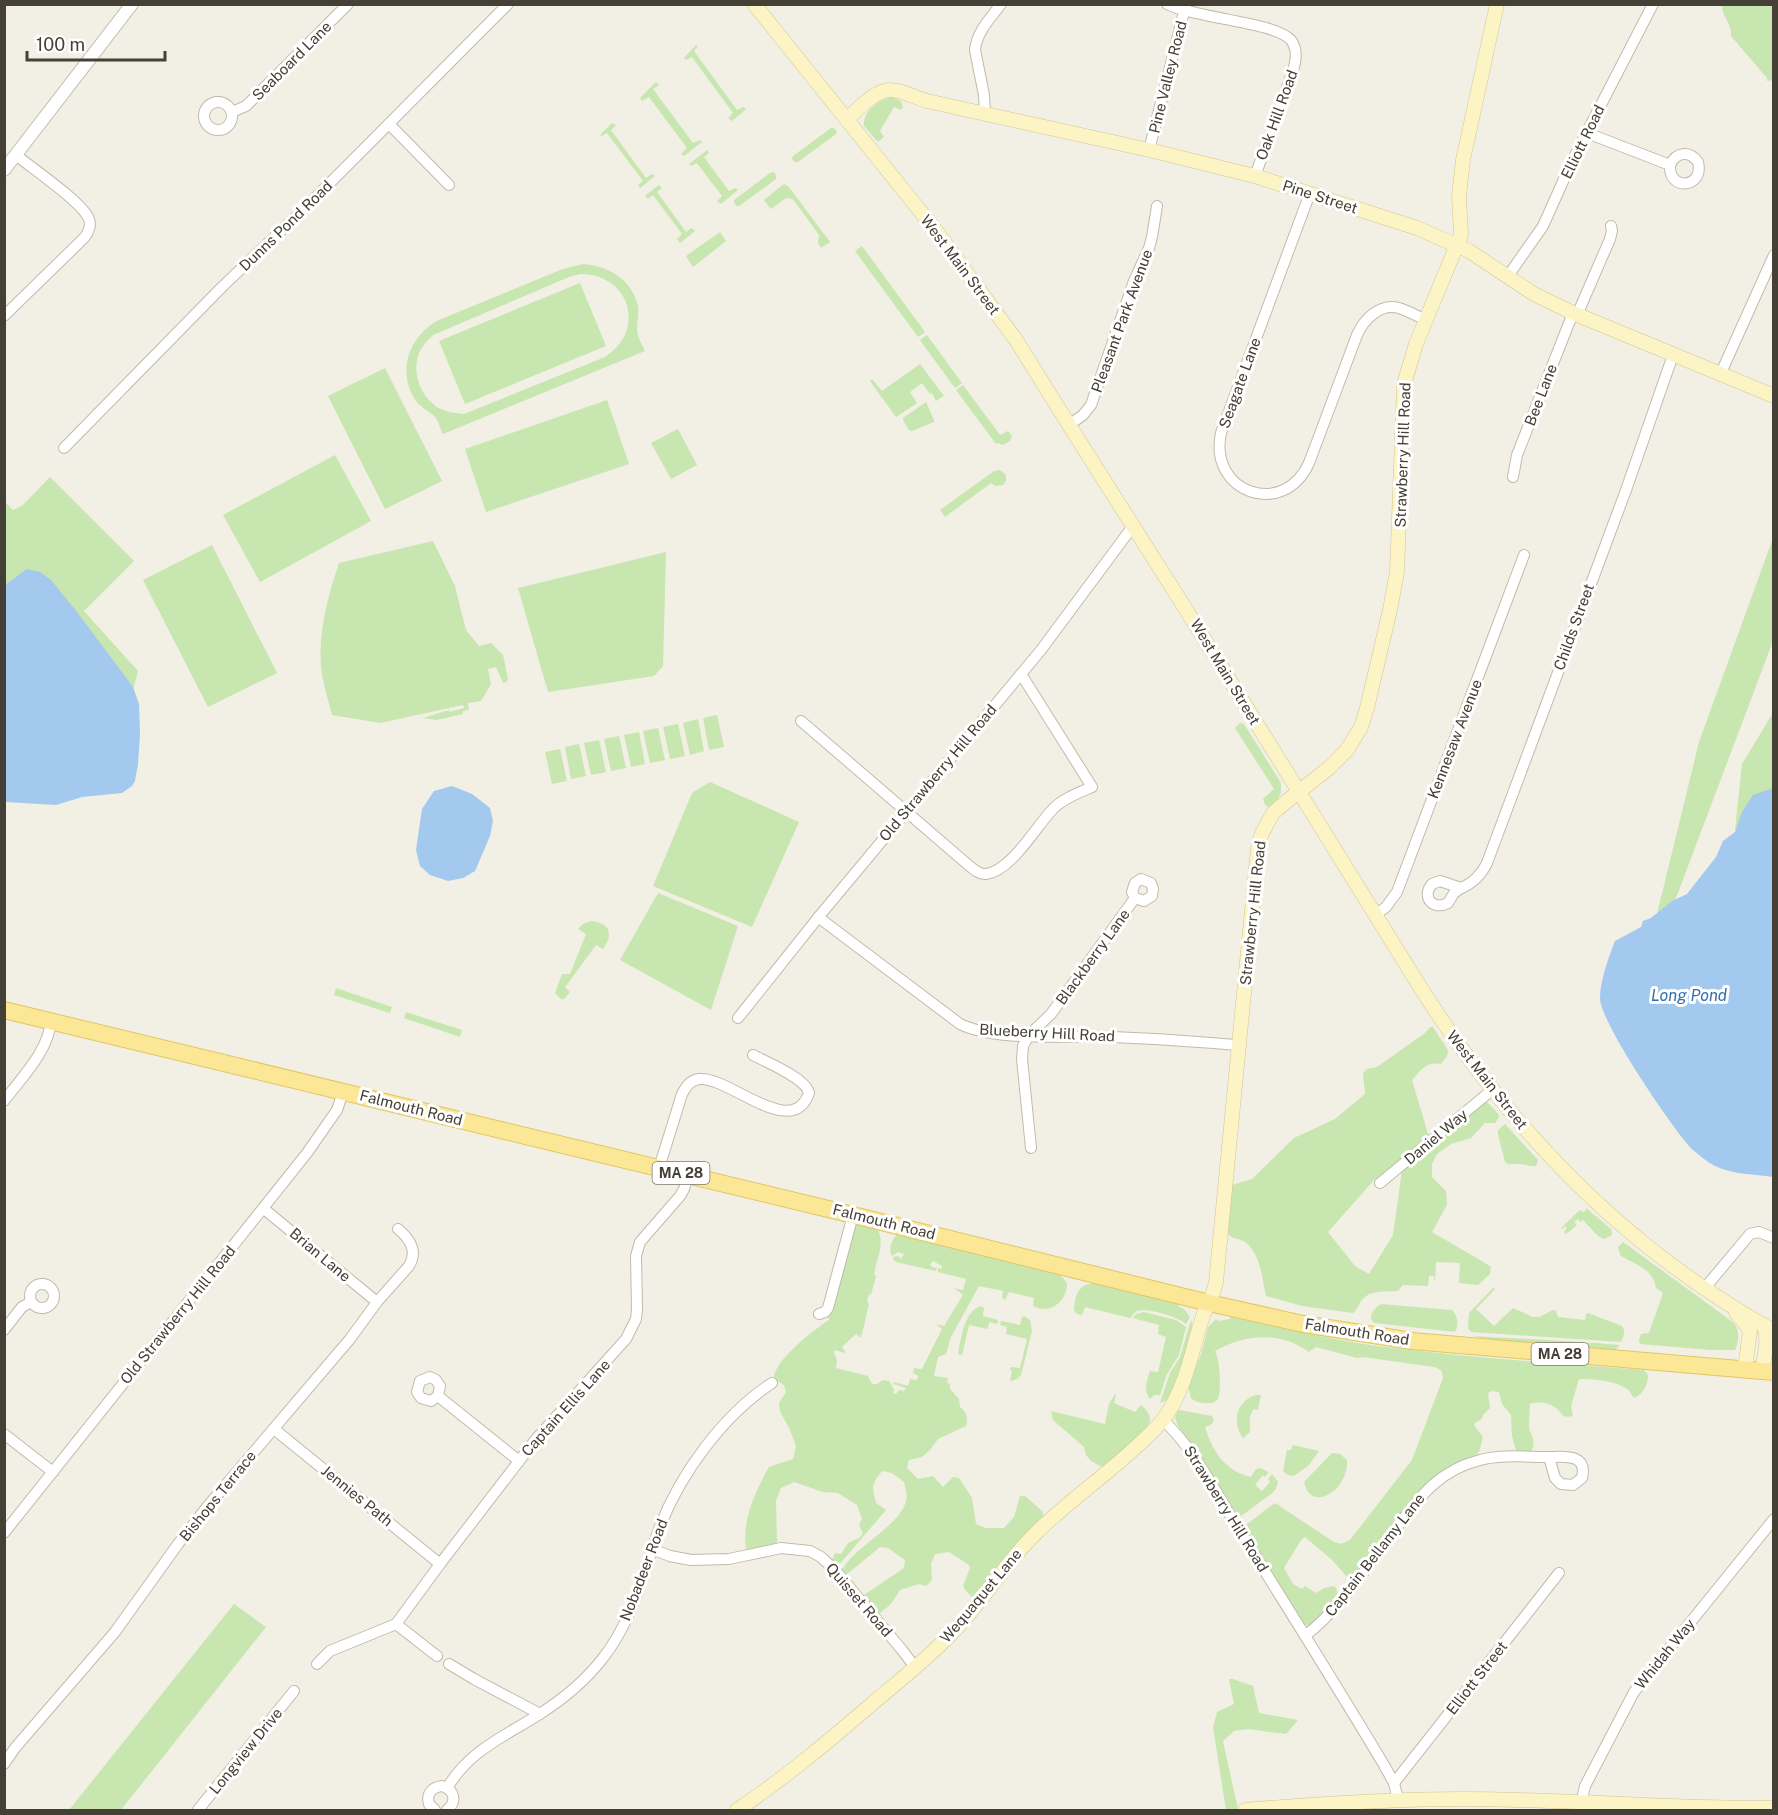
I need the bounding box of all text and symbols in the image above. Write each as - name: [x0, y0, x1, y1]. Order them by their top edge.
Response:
- street label: Seaboard Lane: [249, 18, 335, 104]
- street label: Pine Valley Road: [1145, 19, 1190, 135]
- scale bar: [27, 24, 165, 62]
- text: 100 m: [36, 34, 85, 55]
- street label: Oak Hill Road: [1252, 67, 1301, 162]
- street label: Elliott Road: [1557, 102, 1608, 181]
- street label: Pine Street: [1280, 176, 1360, 217]
- street label: Dunns Pond Road: [236, 177, 336, 274]
- street label: West Main Street: [917, 211, 1004, 318]
- street label: Pleasant Park Avenue: [1088, 247, 1155, 395]
- street label: Seagate Lane: [1215, 335, 1264, 431]
- street label: Bee Lane: [1521, 362, 1560, 428]
- street label: Strawberry Hill Road: [1391, 382, 1414, 528]
- street label: Childs Street: [1550, 581, 1597, 672]
- street label: West Main Street: [1187, 616, 1264, 728]
- street label: Kennesaw Avenue: [1424, 677, 1485, 801]
- street label: Old Strawberry Hill Road: [876, 701, 1000, 844]
- street label: Strawberry Hill Road: [1236, 840, 1269, 986]
- street label: Blackberry Lane: [1052, 906, 1133, 1008]
- water label: Long Pond: [1651, 986, 1728, 1005]
- street label: Blueberry Hill Road: [979, 1020, 1115, 1045]
- street label: West Main Street: [1444, 1027, 1531, 1133]
- street label: Falmouth Road: [358, 1087, 464, 1129]
- street label: Daniel Way: [1401, 1105, 1471, 1168]
- road number: MA 28: [652, 1162, 710, 1184]
- street label: Falmouth Road: [831, 1201, 937, 1243]
- street label: Brian Lane: [286, 1224, 354, 1285]
- street label: Old Strawberry Hill Road: [117, 1242, 239, 1387]
- street label: Falmouth Road: [1304, 1315, 1410, 1348]
- road number: MA 28: [1532, 1343, 1588, 1365]
- street label: Captain Ellis Lane: [518, 1356, 613, 1459]
- street label: Strawberry Hill Road: [1181, 1443, 1272, 1575]
- street label: Bishops Terrace: [176, 1447, 259, 1544]
- street label: Jennies Path: [318, 1462, 396, 1530]
- street label: Captain Bellamy Lane: [1321, 1490, 1428, 1620]
- street label: Nobadeer Road: [616, 1516, 671, 1623]
- street label: Wequaquet Lane: [936, 1545, 1025, 1646]
- street label: Quisset Road: [823, 1559, 896, 1640]
- street label: Whidah Way: [1631, 1615, 1698, 1692]
- street label: Elliott Street: [1443, 1638, 1511, 1718]
- street label: Longview Drive: [206, 1704, 285, 1797]

